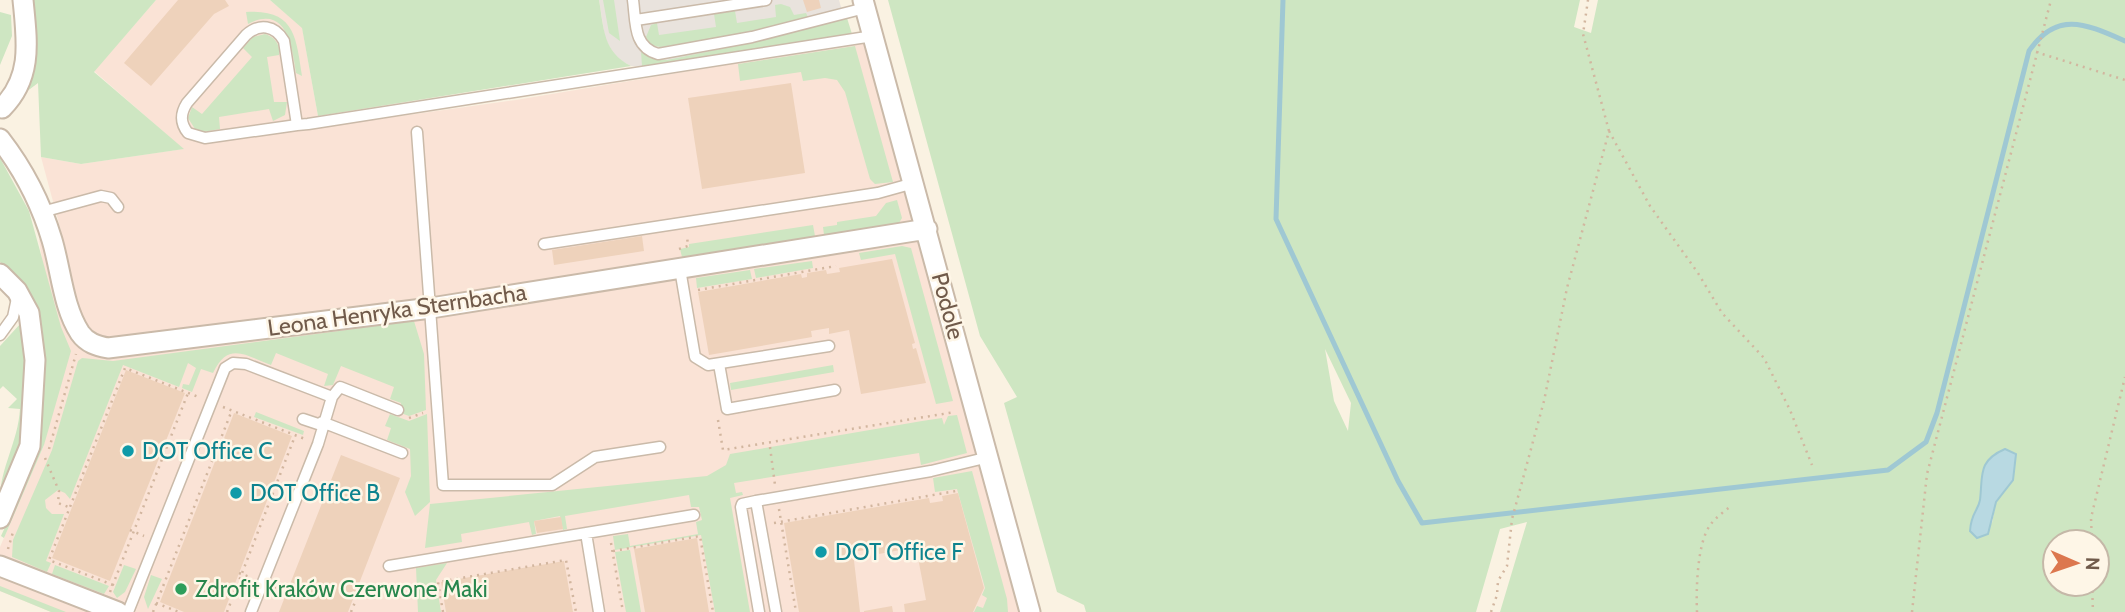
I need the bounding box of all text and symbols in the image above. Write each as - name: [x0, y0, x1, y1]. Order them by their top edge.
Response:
- street label: Podole: [926, 270, 970, 343]
- street label: Leona Henryka Sternbacha: [266, 278, 528, 342]
- place label: DOT Office C: [142, 437, 272, 465]
- marker: DOT Office C: [120, 443, 136, 459]
- place label: DOT Office B: [250, 479, 380, 507]
- marker: DOT Office B: [228, 485, 244, 501]
- north arrow: [2041, 528, 2111, 598]
- place label: DOT Office F: [835, 538, 963, 566]
- marker: DOT Office F: [813, 544, 829, 560]
- text: N: [2081, 556, 2104, 571]
- place label: Zdrofit Kraków Czerwone Maki: [195, 575, 488, 603]
- marker: Zdrofit Kraków Czerwone Maki: [173, 581, 189, 597]

